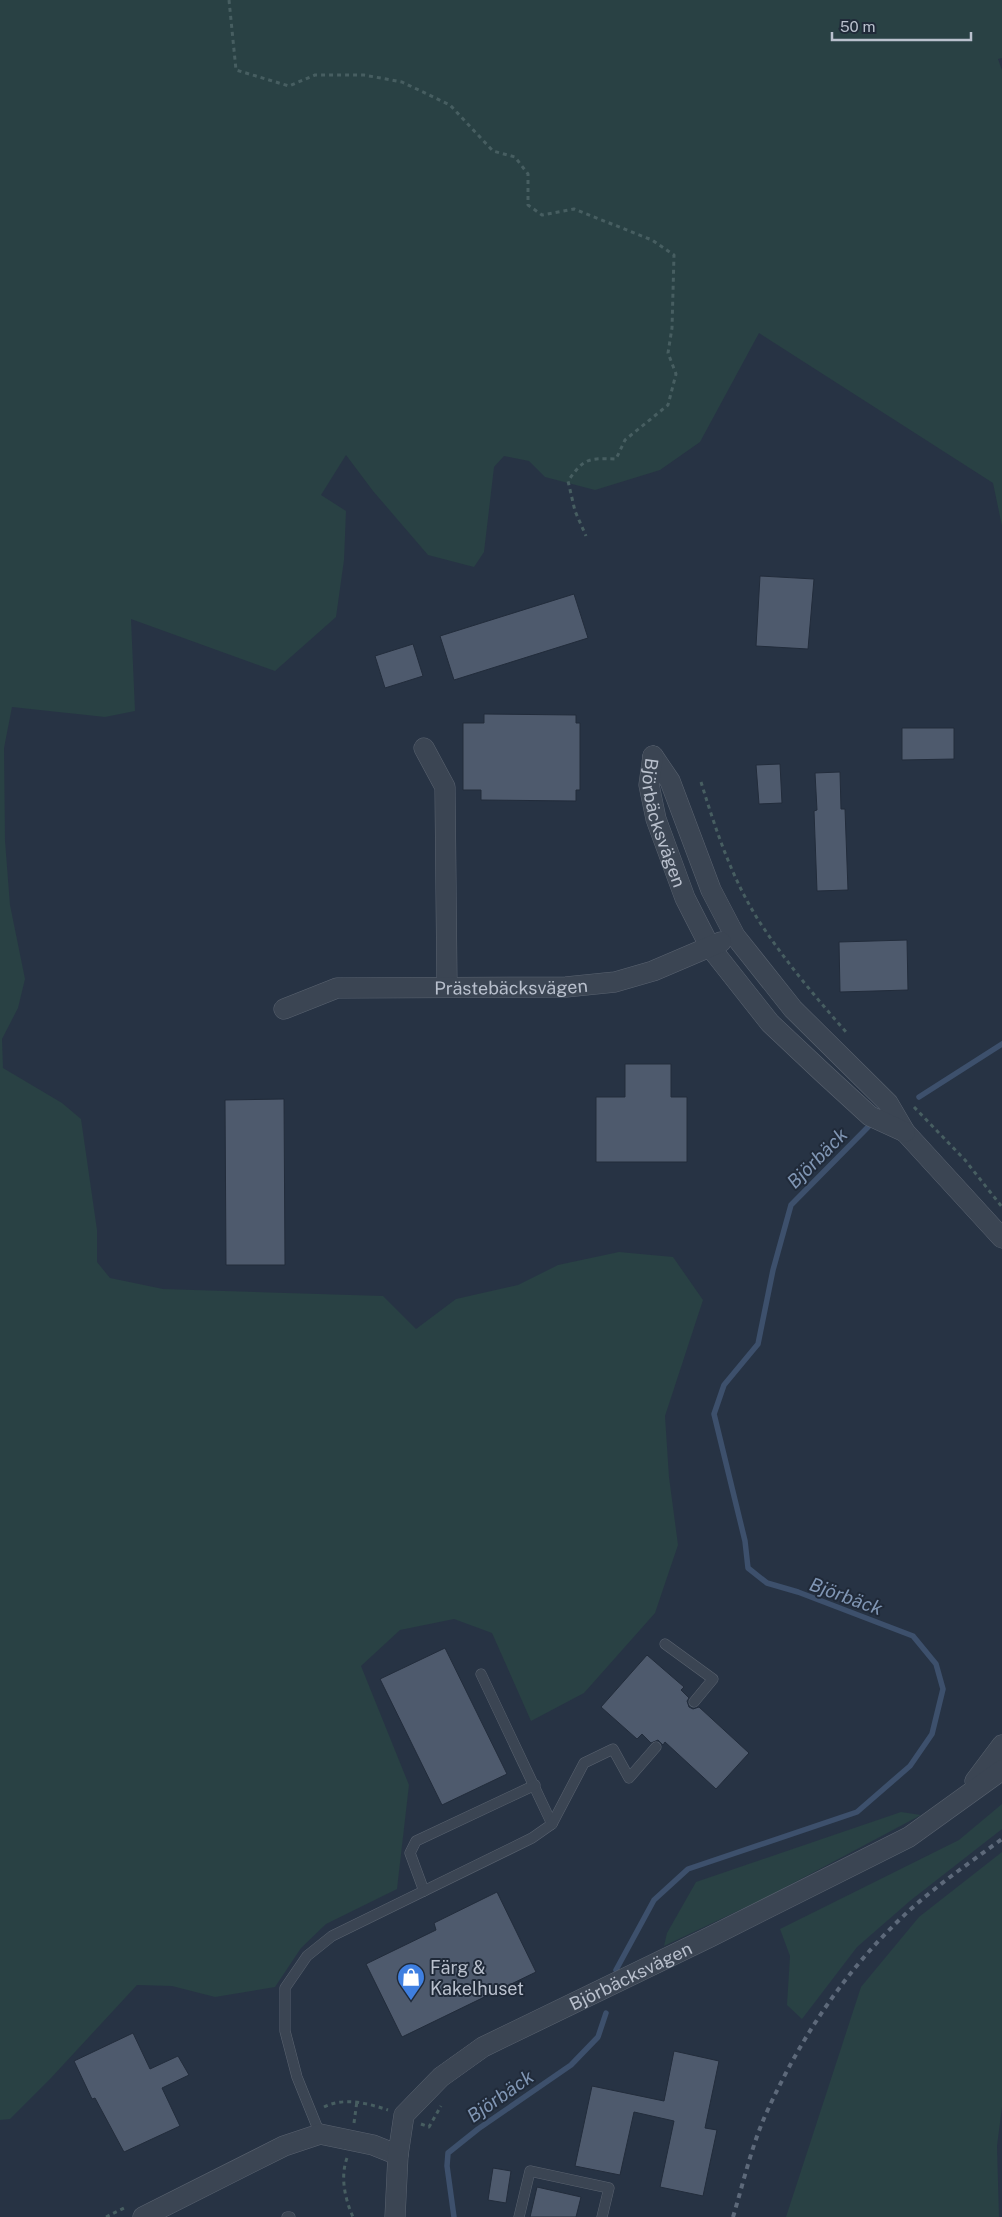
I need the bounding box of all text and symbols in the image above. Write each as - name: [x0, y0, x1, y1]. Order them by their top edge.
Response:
- scale bar: [832, 10, 971, 42]
- text: 50 m: [840, 18, 875, 35]
- street label: Björbäcksvägen: [639, 757, 691, 890]
- street label: Prästebäcksvägen: [434, 974, 589, 998]
- water label: Björbäck: [782, 1123, 852, 1193]
- water label: Björbäck: [807, 1573, 886, 1620]
- street label: Björbäcksvägen: [566, 1937, 695, 2014]
- place label: Färg & Kakelhuset: [430, 1957, 524, 1999]
- shop icon: Färg & Kakelhuset: [396, 1962, 426, 2001]
- water label: Björbäck: [463, 2065, 538, 2127]

